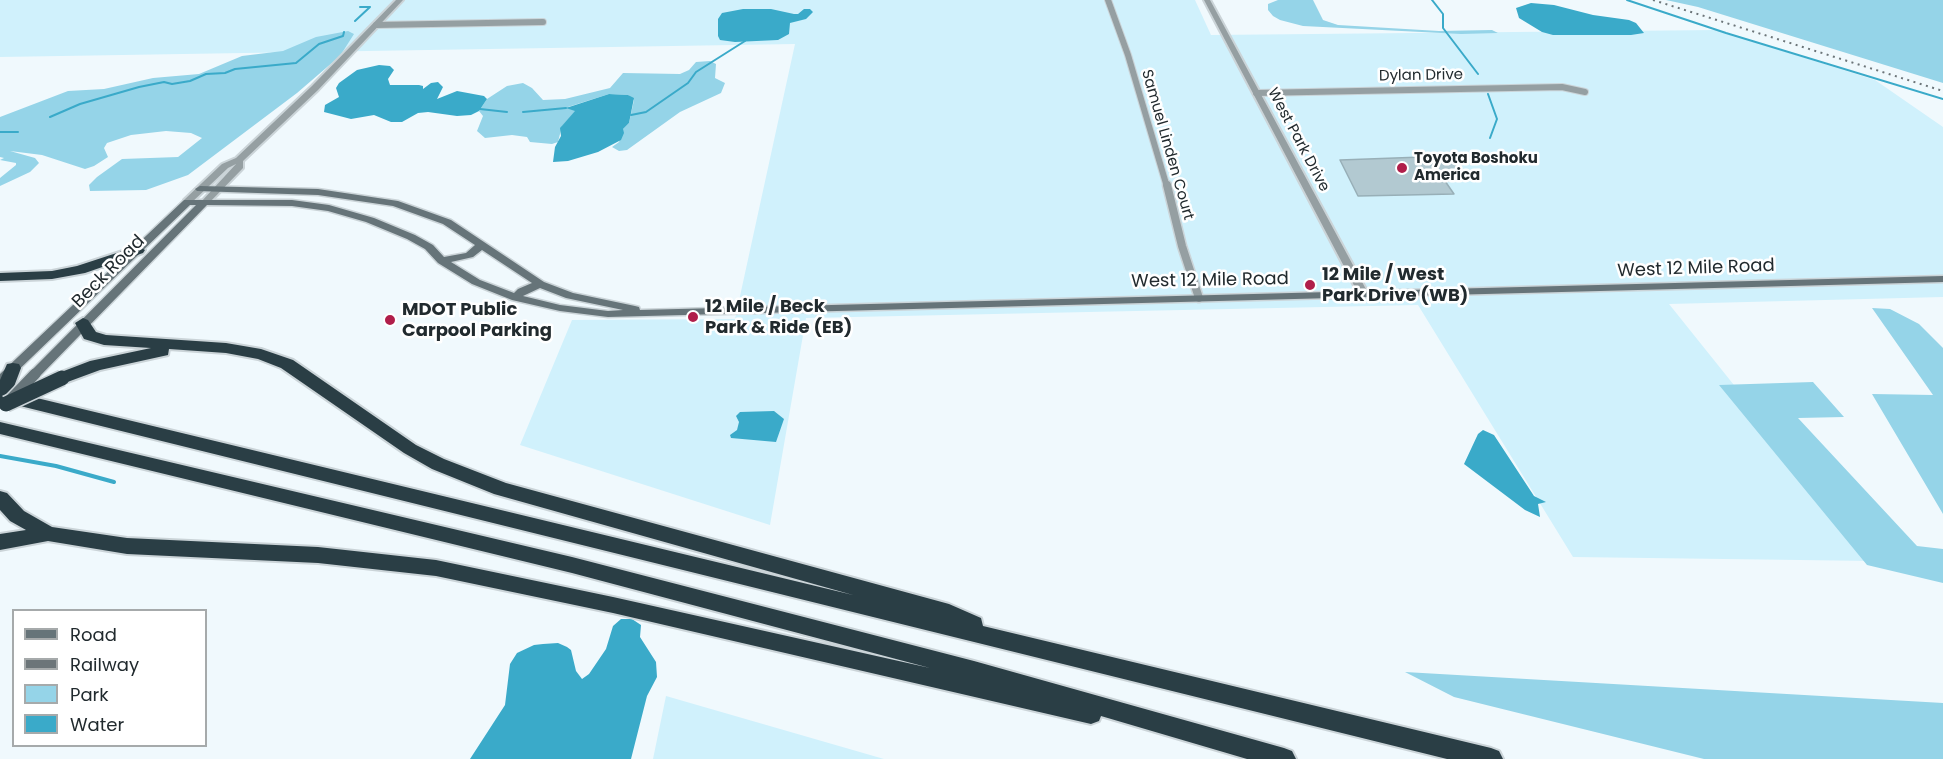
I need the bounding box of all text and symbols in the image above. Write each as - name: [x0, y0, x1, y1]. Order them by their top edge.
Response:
- street label: Dylan Drive: [1379, 66, 1463, 86]
- street label: Samuel Linden Court: [1137, 68, 1197, 222]
- street label: West Park Drive: [1263, 85, 1333, 195]
- place label: Toyota Boshoku America: [1414, 150, 1538, 185]
- marker: Toyota Boshoku America: [1395, 161, 1409, 175]
- street label: Beck Road: [68, 231, 150, 313]
- street label: West 12 Mile Road: [1617, 255, 1775, 283]
- place label: 12 Mile / West Park Drive (WB): [1322, 264, 1468, 306]
- street label: West 12 Mile Road: [1131, 269, 1289, 293]
- marker: 12 Mile / West Park Drive (WB): [1303, 278, 1317, 292]
- place label: 12 Mile / Beck Park & Ride (EB): [705, 296, 852, 338]
- place label: MDOT Public Carpool Parking: [402, 299, 552, 342]
- marker: 12 Mile / Beck Park & Ride (EB): [686, 310, 700, 324]
- marker: MDOT Public Carpool Parking: [383, 313, 397, 327]
- legend: [12, 609, 207, 747]
- text: Road: [70, 622, 117, 647]
- text: Railway: [70, 652, 139, 677]
- text: Park: [70, 682, 109, 707]
- text: Water: [70, 712, 124, 737]

